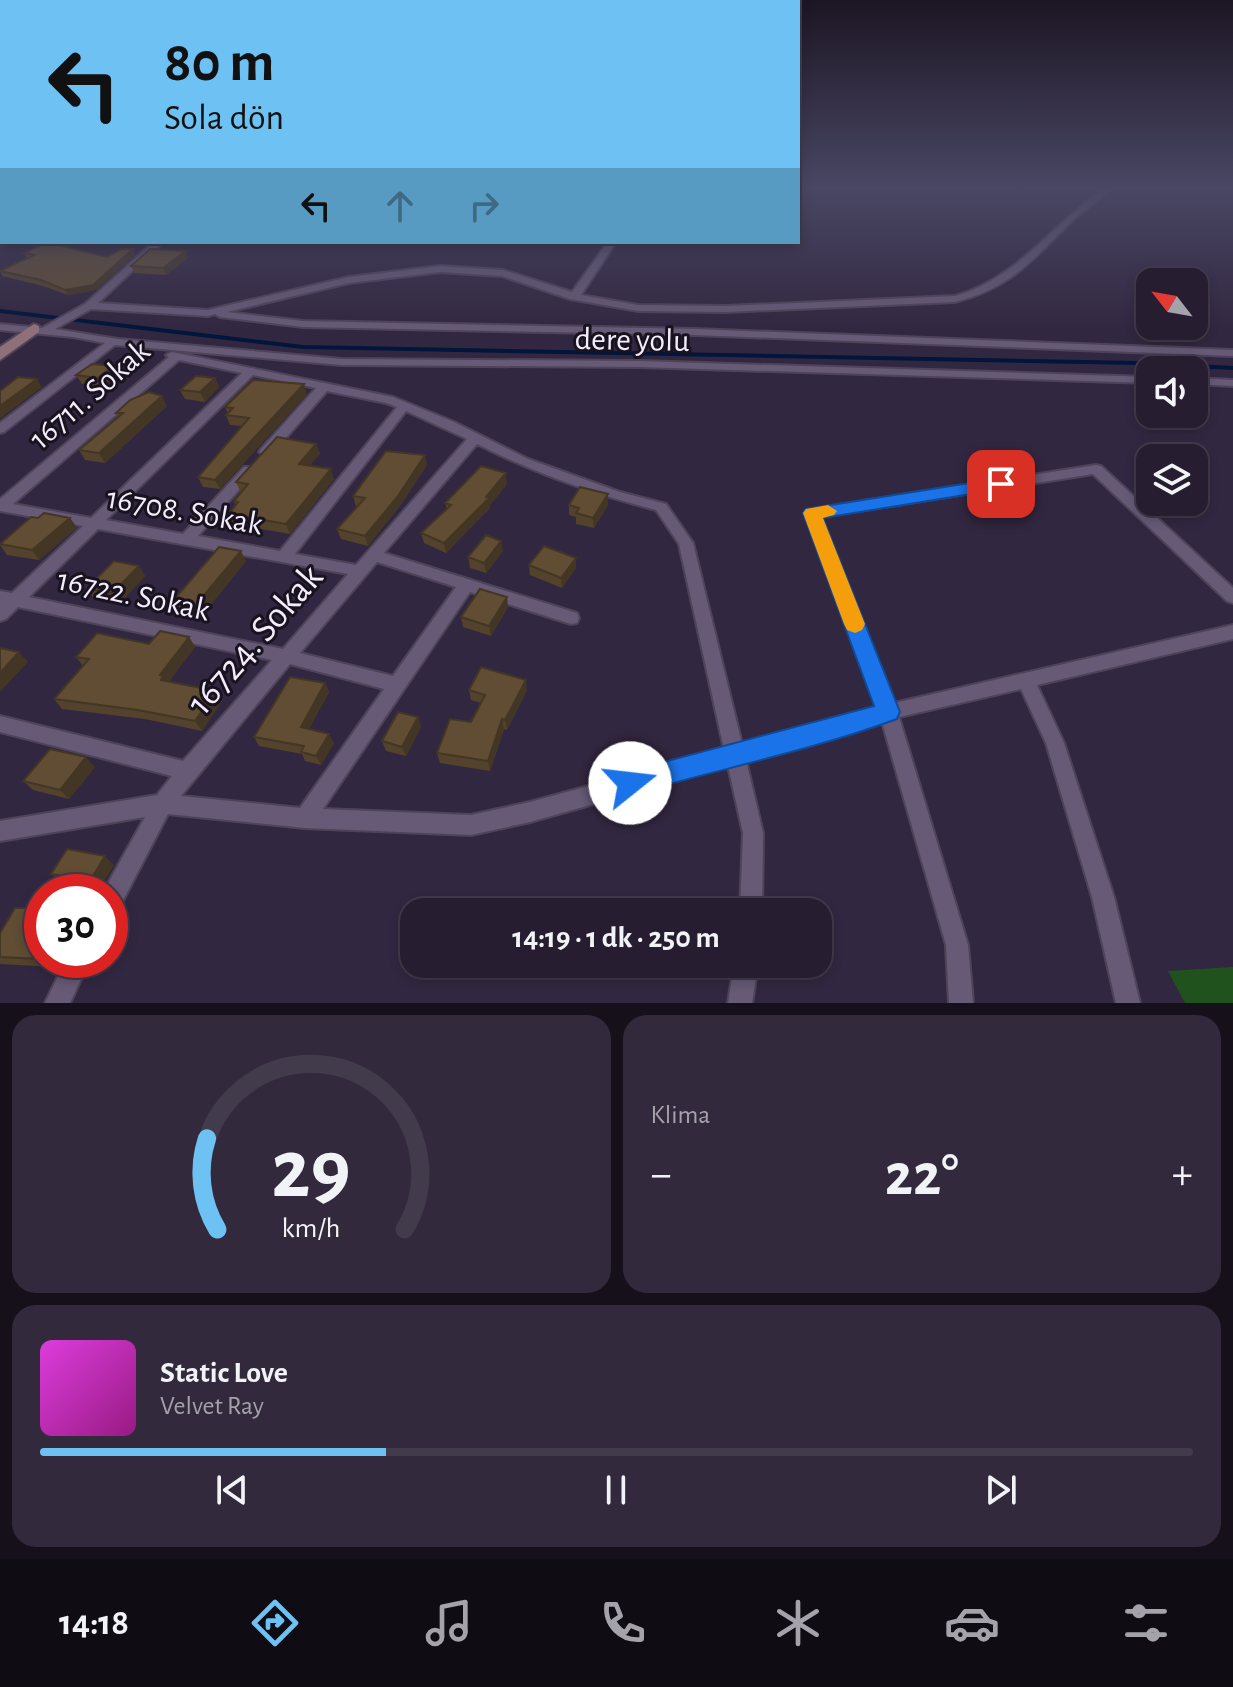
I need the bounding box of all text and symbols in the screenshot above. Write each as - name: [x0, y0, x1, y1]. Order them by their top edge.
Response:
- icon: left: [32, 32, 136, 136]
- text: 80 m: [164, 35, 274, 91]
- text: Sola dön: [164, 100, 284, 136]
- icon: left: [294, 184, 338, 228]
- icon: ahead: [378, 184, 422, 228]
- icon: right: [462, 184, 506, 228]
- north arrow: [1136, 268, 1208, 340]
- map controls: [1136, 268, 1208, 516]
- street label: dere yolu: [574, 323, 690, 357]
- street label: 16711. Sokak: [23, 334, 156, 455]
- button: sound: [1136, 356, 1208, 428]
- button: layers: [1136, 444, 1208, 516]
- pin: [967, 450, 1035, 518]
- icon: arrive: [979, 462, 1023, 506]
- street label: 16708. Sokak: [104, 482, 266, 540]
- street label: 16724. Sokak: [181, 558, 331, 722]
- street label: 16722. Sokak: [55, 563, 213, 627]
- position arrow: [588, 741, 672, 825]
- speed limit sign: 30: [24, 874, 128, 978]
- text: 14:19 · 1 dk · 250 m: [512, 923, 720, 953]
- text: Klima: [651, 1102, 710, 1128]
- text: 29: [272, 1129, 351, 1213]
- text: 22°: [885, 1146, 959, 1206]
- text: −: [651, 1153, 672, 1197]
- text: +: [1172, 1153, 1193, 1197]
- text: km/h: [282, 1214, 341, 1243]
- text: Static Love: [160, 1358, 288, 1388]
- text: Velvet Ray: [160, 1393, 264, 1419]
- icon: previous: [210, 1468, 254, 1512]
- icon: pause: [594, 1468, 638, 1512]
- icon: next: [979, 1468, 1023, 1512]
- icon: directions: [247, 1595, 303, 1651]
- icon: music: [421, 1595, 477, 1651]
- icon: phone: [595, 1595, 651, 1651]
- icon: climate: [770, 1595, 826, 1651]
- icon: car: [944, 1595, 1000, 1651]
- icon: filters: [1118, 1595, 1174, 1651]
- text: 14:18: [59, 1605, 129, 1641]

